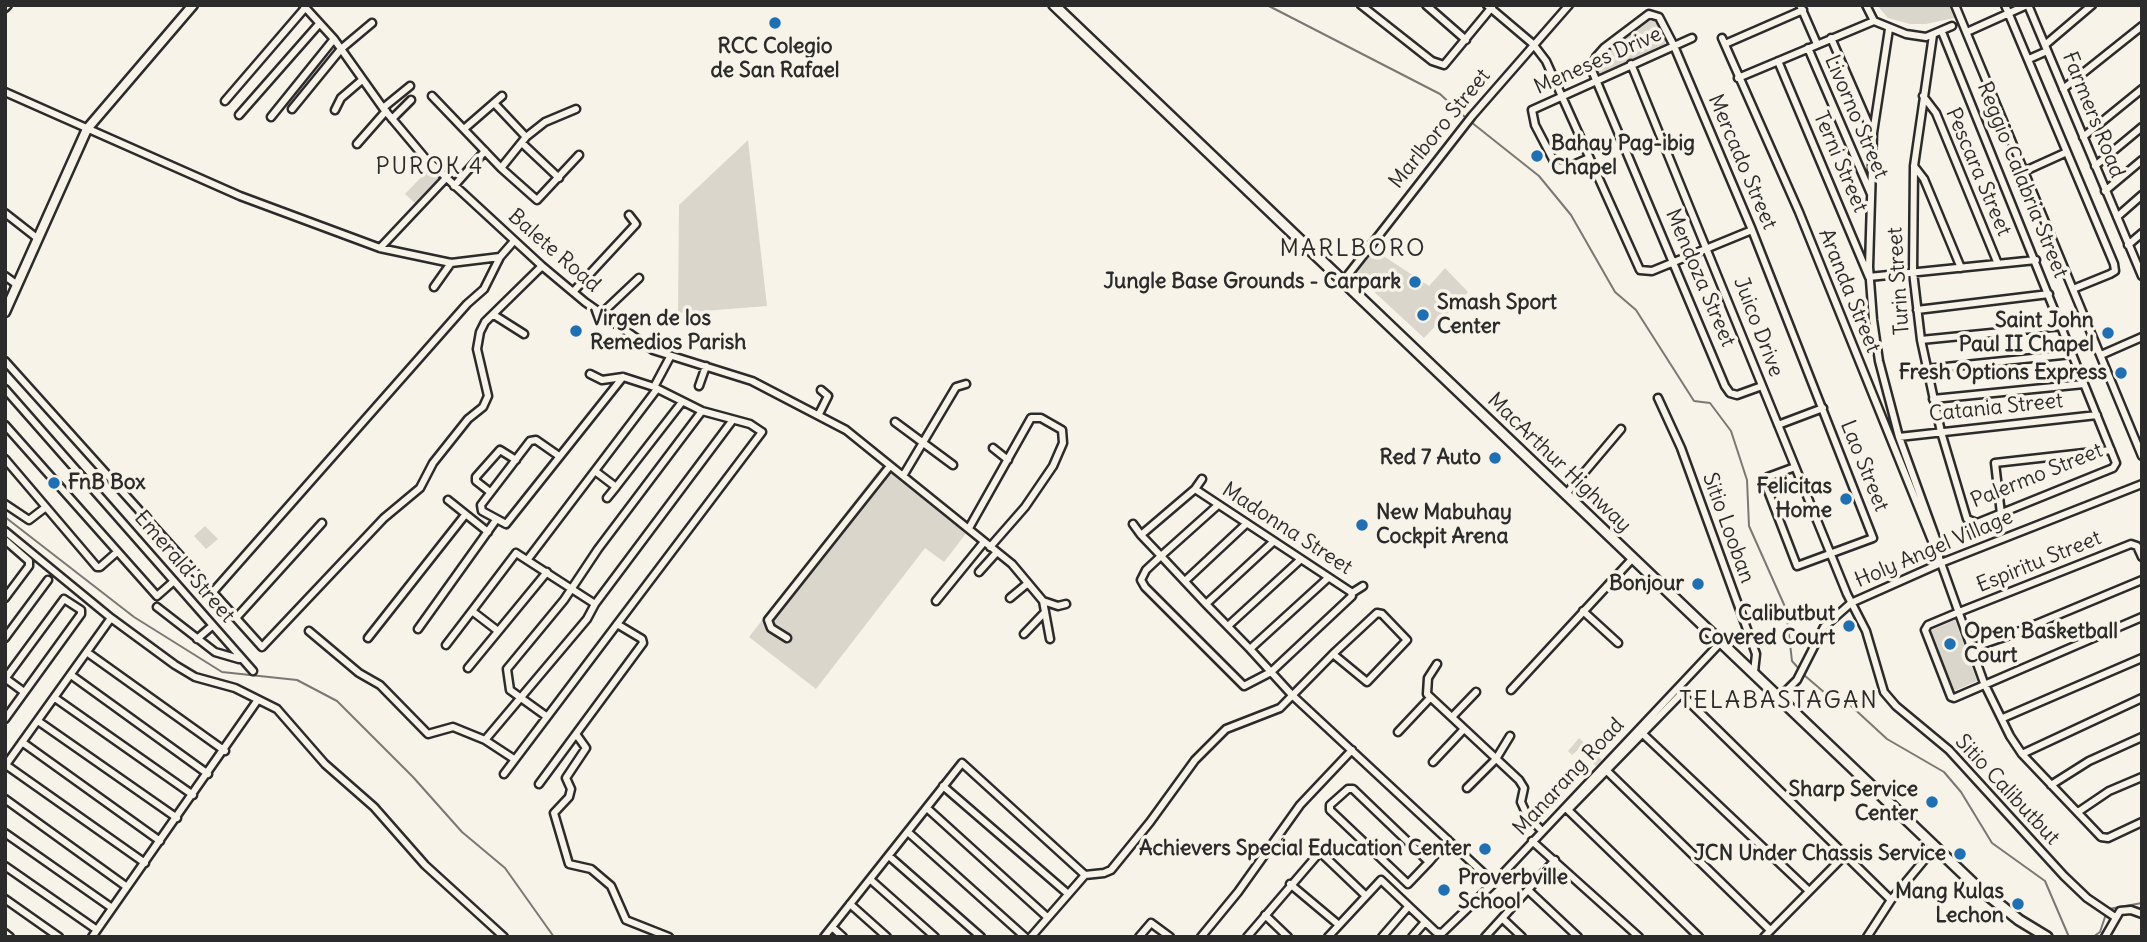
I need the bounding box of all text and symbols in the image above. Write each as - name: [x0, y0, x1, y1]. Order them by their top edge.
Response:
- marker: RCC Colegio de San Rafael: [767, 15, 783, 31]
- street label: Meneses Drive: [1530, 22, 1666, 100]
- place label: RCC Colegio de San Rafael: [710, 34, 840, 84]
- street label: Farmers Road: [2056, 48, 2130, 182]
- street label: Livorno Street: [1819, 51, 1893, 183]
- street label: Marlboro Street: [1384, 64, 1496, 194]
- street label: Reggio Calabria Street: [1971, 78, 2073, 282]
- street label: Mercado Street: [1702, 91, 1782, 233]
- street label: Pescara Street: [1940, 104, 2016, 240]
- street label: Terni Street: [1807, 108, 1873, 216]
- place label: Bahay Pag-ibig Chapel: [1551, 131, 1695, 181]
- marker: Bahay Pag-ibig Chapel: [1529, 148, 1545, 164]
- district label: PUROK 4: [376, 153, 484, 181]
- street label: Balete Road: [503, 204, 605, 298]
- street label: Mendoza Street: [1660, 205, 1740, 351]
- street label: Aranda Street: [1813, 225, 1885, 357]
- street label: Turin Street: [1883, 226, 1915, 336]
- district label: MARLBORO: [1280, 235, 1426, 263]
- place label: Jungle Base Grounds - Carpark: [1103, 269, 1401, 295]
- marker: Jungle Base Grounds - Carpark: [1407, 274, 1423, 290]
- street label: Juico Drive: [1727, 274, 1789, 380]
- place label: Smash Sport Center: [1437, 290, 1557, 340]
- place label: Virgen de los Remedios Parish: [590, 306, 746, 356]
- marker: Smash Sport Center: [1415, 307, 1431, 323]
- place label: Saint John Paul II Chapel: [1959, 308, 2094, 358]
- marker: Virgen de los Remedios Parish: [568, 323, 584, 339]
- marker: Saint John Paul II Chapel: [2100, 325, 2116, 341]
- place label: Fresh Options Express: [1899, 360, 2107, 386]
- marker: Fresh Options Express: [2113, 365, 2129, 381]
- street label: MacArthur Highway: [1482, 388, 1636, 538]
- street label: Catania Street: [1928, 388, 2064, 428]
- street label: Lao Street: [1834, 417, 1894, 515]
- street label: Palermo Street: [1967, 438, 2107, 514]
- place label: Red 7 Auto: [1380, 445, 1481, 471]
- marker: Red 7 Auto: [1487, 450, 1503, 466]
- street label: Sitio Looban: [1696, 469, 1760, 587]
- place label: FnB Box: [68, 470, 145, 496]
- place label: Felicitas Home: [1757, 474, 1832, 524]
- marker: FnB Box: [46, 475, 62, 491]
- street label: Madonna Street: [1217, 478, 1357, 580]
- marker: Felicitas Home: [1838, 491, 1854, 507]
- place label: New Mabuhay Cockpit Arena: [1376, 500, 1512, 550]
- street label: Holy Angel Village: [1851, 504, 2017, 594]
- street label: Emerald Street: [128, 506, 240, 628]
- marker: New Mabuhay Cockpit Arena: [1354, 517, 1370, 533]
- street label: Espiritu Street: [1973, 526, 2105, 598]
- place label: Bonjour: [1609, 571, 1684, 597]
- marker: Bonjour: [1690, 576, 1706, 592]
- place label: Calibutbut Covered Court: [1698, 601, 1835, 651]
- marker: Calibutbut Covered Court: [1841, 618, 1857, 634]
- place label: Open Basketball Court: [1964, 619, 2118, 669]
- marker: Open Basketball Court: [1942, 636, 1958, 652]
- district label: TELABASTAGAN: [1681, 687, 1877, 715]
- street label: Manarang Road: [1508, 713, 1630, 841]
- street label: Sitio Calibutbut: [1949, 730, 2065, 850]
- place label: Sharp Service Center: [1789, 777, 1918, 827]
- marker: Sharp Service Center: [1924, 794, 1940, 810]
- place label: Achievers Special Education Center: [1139, 836, 1471, 862]
- marker: Achievers Special Education Center: [1477, 841, 1493, 857]
- place label: JCN Under Chassis Service: [1694, 841, 1946, 867]
- marker: JCN Under Chassis Service: [1952, 846, 1968, 862]
- place label: Proverbville School: [1458, 865, 1568, 915]
- place label: Mang Kulas Lechon: [1895, 879, 2004, 929]
- marker: Proverbville School: [1436, 882, 1452, 898]
- marker: Mang Kulas Lechon: [2010, 896, 2026, 912]

